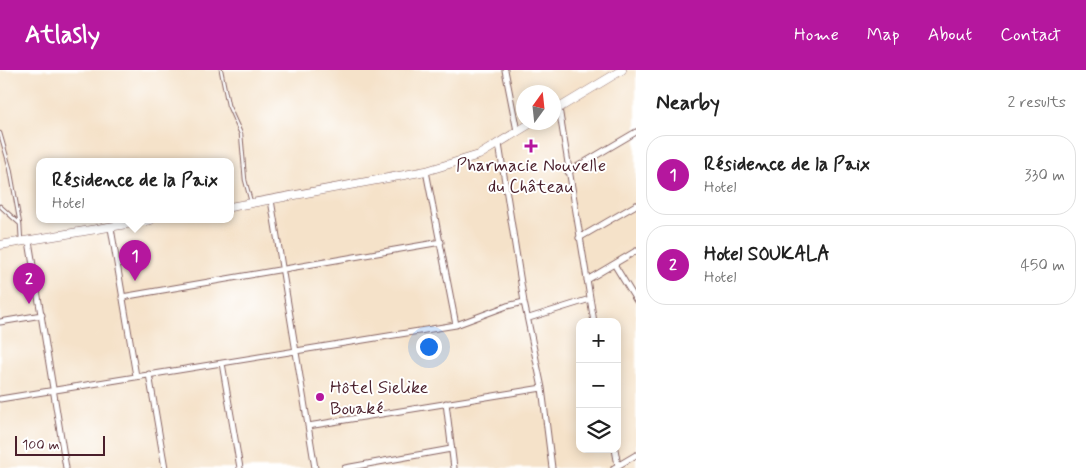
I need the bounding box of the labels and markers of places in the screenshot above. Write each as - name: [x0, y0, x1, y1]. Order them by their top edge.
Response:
- marker: Pharmacie Nouvelle du Château: [525, 140, 537, 152]
- place label: Pharmacie Nouvelle du Château: [456, 154, 606, 199]
- pin: 1: [119, 240, 151, 281]
- pin: 2: [13, 263, 45, 304]
- place label: Hôtel Sielike Bouaké: [330, 376, 429, 421]
- marker: Hôtel Sielike Bouaké: [314, 391, 326, 403]

